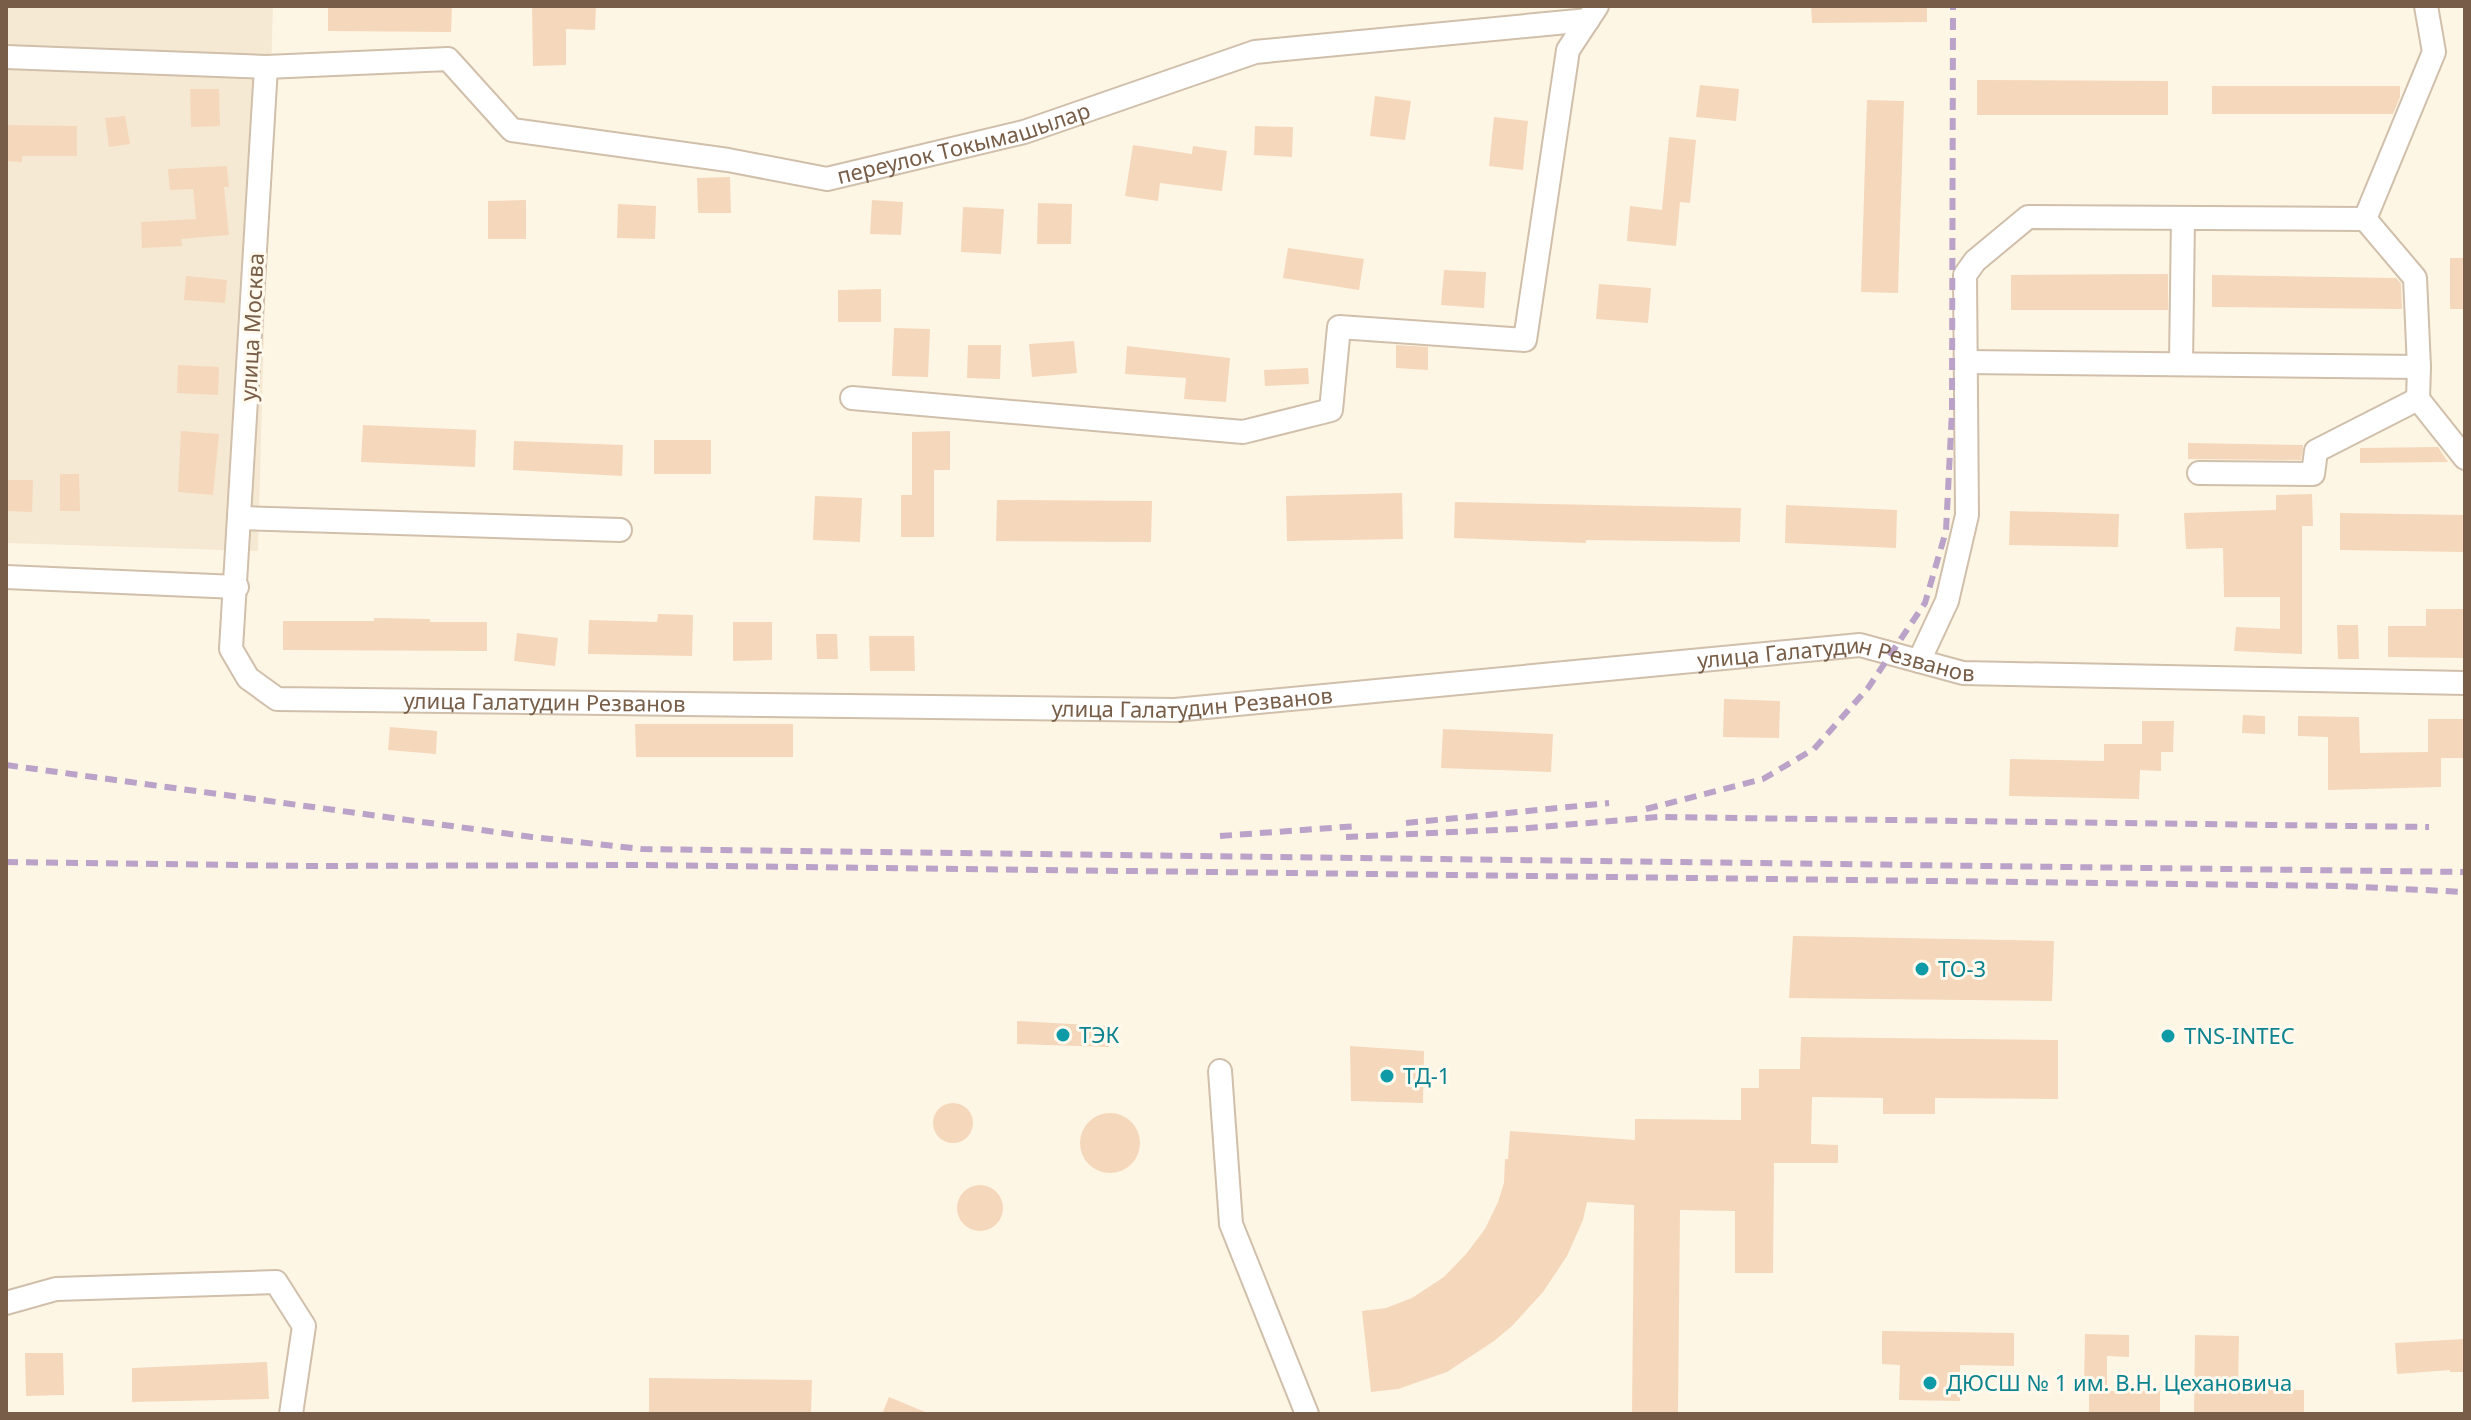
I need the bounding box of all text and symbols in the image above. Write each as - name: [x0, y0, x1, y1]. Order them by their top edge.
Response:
- street label: переулок Токымашылар: [834, 94, 1094, 190]
- street label: улица Москва: [232, 252, 270, 402]
- street label: улица Галатудин Резванов: [1696, 629, 1975, 687]
- street label: улица Галатудин Резванов: [1051, 679, 1334, 724]
- street label: улица Галатудин Резванов: [403, 685, 686, 718]
- place label: ТО-3: [1938, 953, 1986, 983]
- marker: ТО-3: [1913, 960, 1931, 978]
- place label: ТЭК: [1079, 1019, 1119, 1049]
- place label: TNS-INTEC: [2184, 1020, 2295, 1050]
- marker: ТЭК: [1054, 1026, 1072, 1044]
- marker: TNS-INTEC: [2159, 1027, 2177, 1045]
- place label: ТД-1: [1403, 1060, 1450, 1090]
- marker: ТД-1: [1378, 1067, 1396, 1085]
- place label: ДЮСШ № 1 им. В.Н. Цехановича: [1946, 1367, 2292, 1397]
- marker: ДЮСШ № 1 им. В.Н. Цехановича: [1921, 1374, 1939, 1392]

